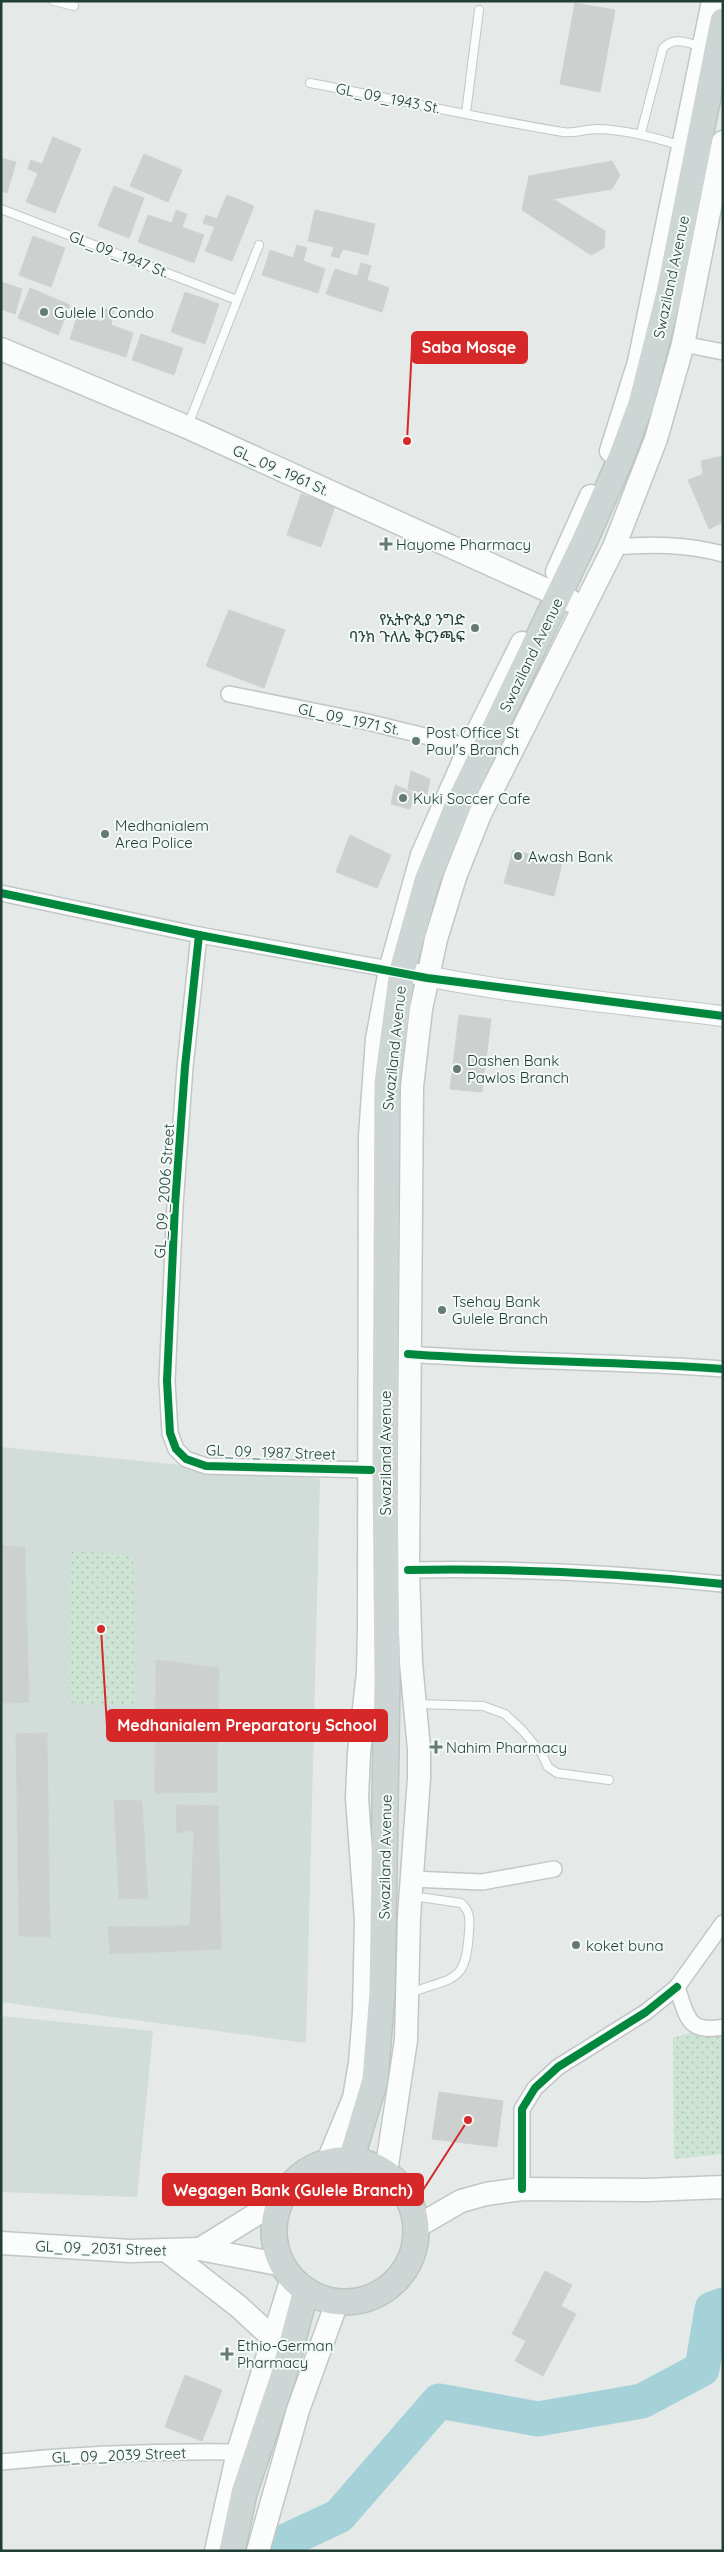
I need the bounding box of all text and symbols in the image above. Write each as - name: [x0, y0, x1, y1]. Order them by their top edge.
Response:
- street label: GL_09_1943 St.: [334, 79, 442, 117]
- street label: Swaziland Avenue: [649, 214, 693, 340]
- street label: GL_09_1947 St.: [67, 226, 171, 282]
- place label: Gulele I Condo: [54, 303, 154, 322]
- marker: Gulele I Condo: [38, 306, 50, 318]
- callout: Saba Mosqe: [412, 332, 527, 363]
- text: Saba Mosqe: [422, 337, 516, 357]
- street label: GL_09_1961 St.: [230, 440, 332, 500]
- place label: Hayome Pharmacy: [396, 535, 531, 554]
- marker: Hayome Pharmacy: [380, 538, 392, 550]
- street label: Swaziland Avenue: [495, 595, 567, 715]
- place label: የኢትዮጲያ ንግድ ባንክ ጉለሌ ቅርንጫፍ: [349, 610, 466, 646]
- marker: የኢትዮጲያ ንግድ ባንክ ጉለሌ ቅርንጫፍ: [469, 622, 481, 634]
- street label: GL_09_1971 St.: [296, 699, 402, 739]
- place label: Post Office St Paul's Branch: [426, 723, 519, 759]
- marker: Post Office St Paul's Branch: [410, 735, 422, 747]
- place label: Kuki Soccer Cafe: [413, 789, 530, 808]
- marker: Kuki Soccer Cafe: [397, 792, 409, 804]
- place label: Medhanialem Area Police: [115, 816, 209, 852]
- marker: Medhanialem Area Police: [99, 828, 111, 840]
- place label: Awash Bank: [528, 847, 613, 866]
- marker: Awash Bank: [512, 850, 524, 862]
- street label: Swaziland Avenue: [378, 985, 410, 1111]
- place label: Dashen Bank Pawlos Branch: [467, 1051, 569, 1087]
- marker: Dashen Bank Pawlos Branch: [451, 1063, 463, 1075]
- street label: GL_09_2006 Street: [150, 1123, 178, 1259]
- place label: Tsehay Bank Gulele Branch: [452, 1292, 548, 1328]
- marker: Tsehay Bank Gulele Branch: [436, 1304, 448, 1316]
- street label: Swaziland Avenue: [376, 1391, 395, 1515]
- street label: GL_09_1987 Street: [206, 1440, 336, 1464]
- callout: Medhanialem Preparatory School: [107, 1710, 387, 1741]
- text: Medhanialem Preparatory School: [117, 1715, 377, 1735]
- place label: Nahim Pharmacy: [446, 1738, 567, 1757]
- marker: Nahim Pharmacy: [430, 1741, 442, 1753]
- street label: Swaziland Avenue: [374, 1794, 396, 1920]
- place label: koket buna: [586, 1936, 664, 1955]
- marker: koket buna: [570, 1939, 582, 1951]
- callout: Wegagen Bank (Gulele Branch): [163, 2174, 423, 2205]
- text: Wegagen Bank (Gulele Branch): [173, 2180, 413, 2200]
- street label: GL_09_2031 Street: [35, 2236, 167, 2260]
- place label: Ethio-German Pharmacy: [237, 2336, 333, 2372]
- marker: Ethio-German Pharmacy: [221, 2348, 233, 2360]
- street label: GL_09_2039 Street: [52, 2443, 186, 2467]

